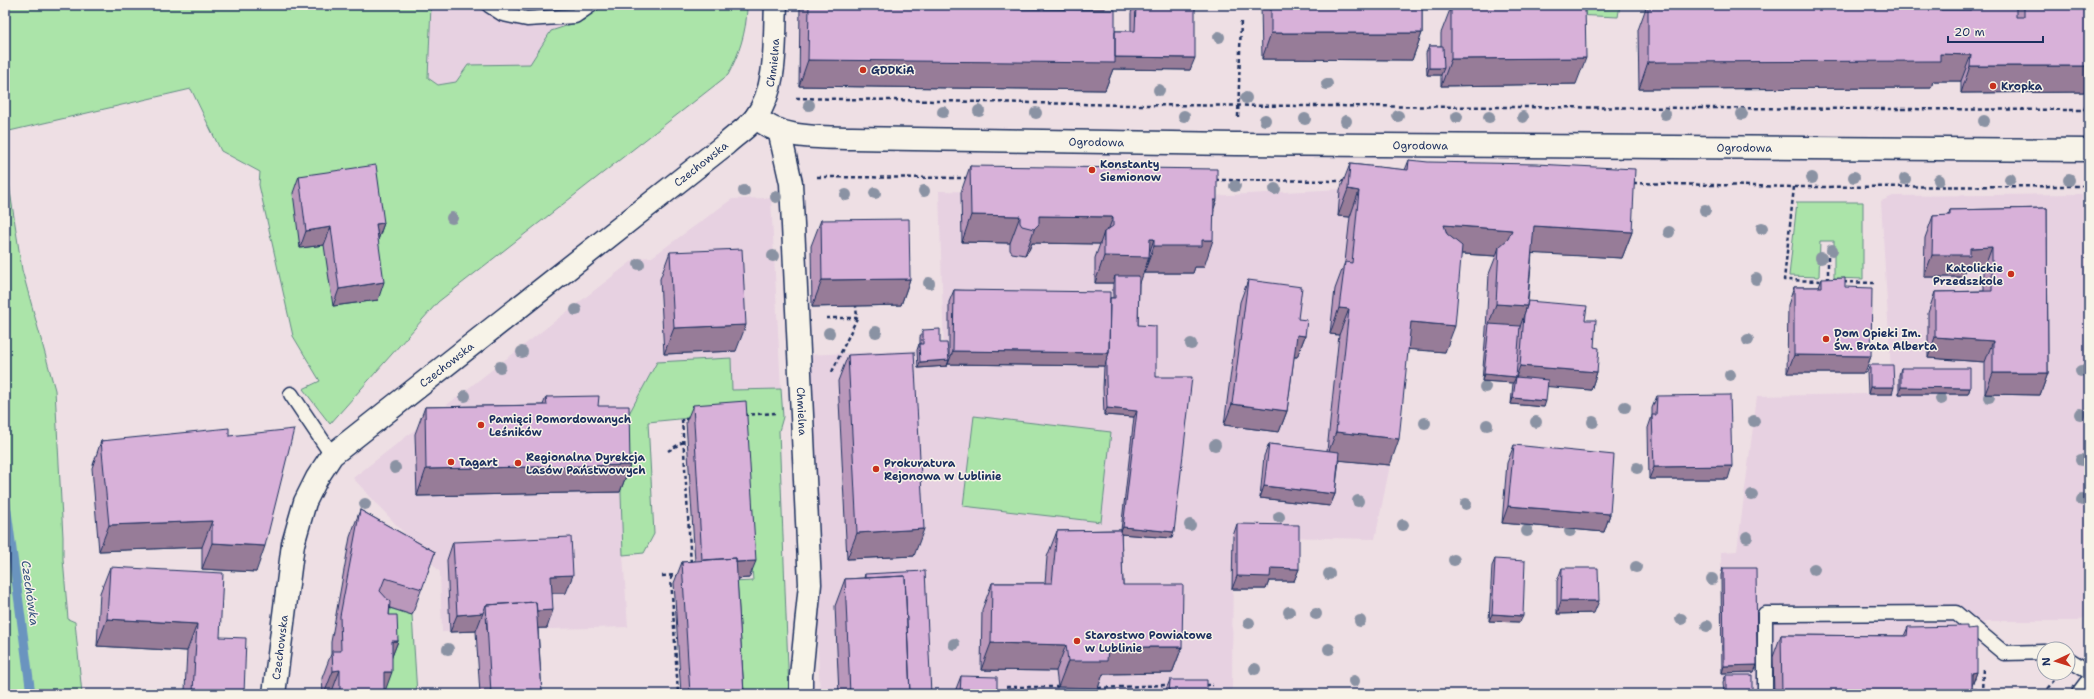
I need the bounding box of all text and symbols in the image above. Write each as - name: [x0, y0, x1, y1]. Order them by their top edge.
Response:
- scale bar: [1948, 18, 2043, 44]
- text: 20 m: [1954, 24, 1985, 40]
- street label: Chmielna: [762, 38, 782, 89]
- place label: GDDKiA: [871, 63, 915, 78]
- marker: GDDKiA: [858, 65, 868, 75]
- place label: Kropka: [2001, 79, 2043, 94]
- marker: Kropka: [1988, 81, 1998, 91]
- street label: Ogrodowa: [1069, 134, 1124, 150]
- street label: Czechowska: [671, 138, 731, 190]
- street label: Ogrodowa: [1393, 138, 1448, 153]
- street label: Ogrodowa: [1717, 140, 1772, 155]
- place label: Konstanty Siemionow: [1100, 157, 1161, 185]
- marker: Konstanty Siemionow: [1087, 165, 1097, 175]
- place label: Katolickie Przedszkole: [1933, 261, 2003, 289]
- marker: Katolickie Przedszkole: [2006, 269, 2016, 279]
- place label: Dom Opieki Im. Św. Brata Alberta: [1834, 326, 1937, 354]
- marker: Dom Opieki Im. Św. Brata Alberta: [1821, 334, 1831, 344]
- street label: Czechowska: [416, 338, 477, 391]
- street label: Chmielna: [793, 387, 810, 436]
- place label: Pamięci Pomordowanych Leśników: [489, 412, 632, 440]
- marker: Pamięci Pomordowanych Leśników: [476, 420, 486, 430]
- place label: Regionalna Dyrekcja Lasów Państwowych: [526, 450, 646, 478]
- place label: Tagart: [459, 455, 499, 470]
- place label: Prokuratura Rejonowa w Lublinie: [884, 456, 1002, 484]
- marker: Tagart: [446, 457, 456, 467]
- marker: Regionalna Dyrekcja Lasów Państwowych: [513, 458, 523, 468]
- marker: Prokuratura Rejonowa w Lublinie: [871, 464, 881, 474]
- water label: Czechówka: [18, 559, 42, 627]
- street label: Czechowska: [268, 614, 291, 681]
- place label: Starostwo Powiatowe w Lublinie: [1085, 628, 1213, 656]
- marker: Starostwo Powiatowe w Lublinie: [1072, 636, 1082, 646]
- north arrow: [2036, 641, 2076, 681]
- text: N: [2039, 657, 2054, 667]

